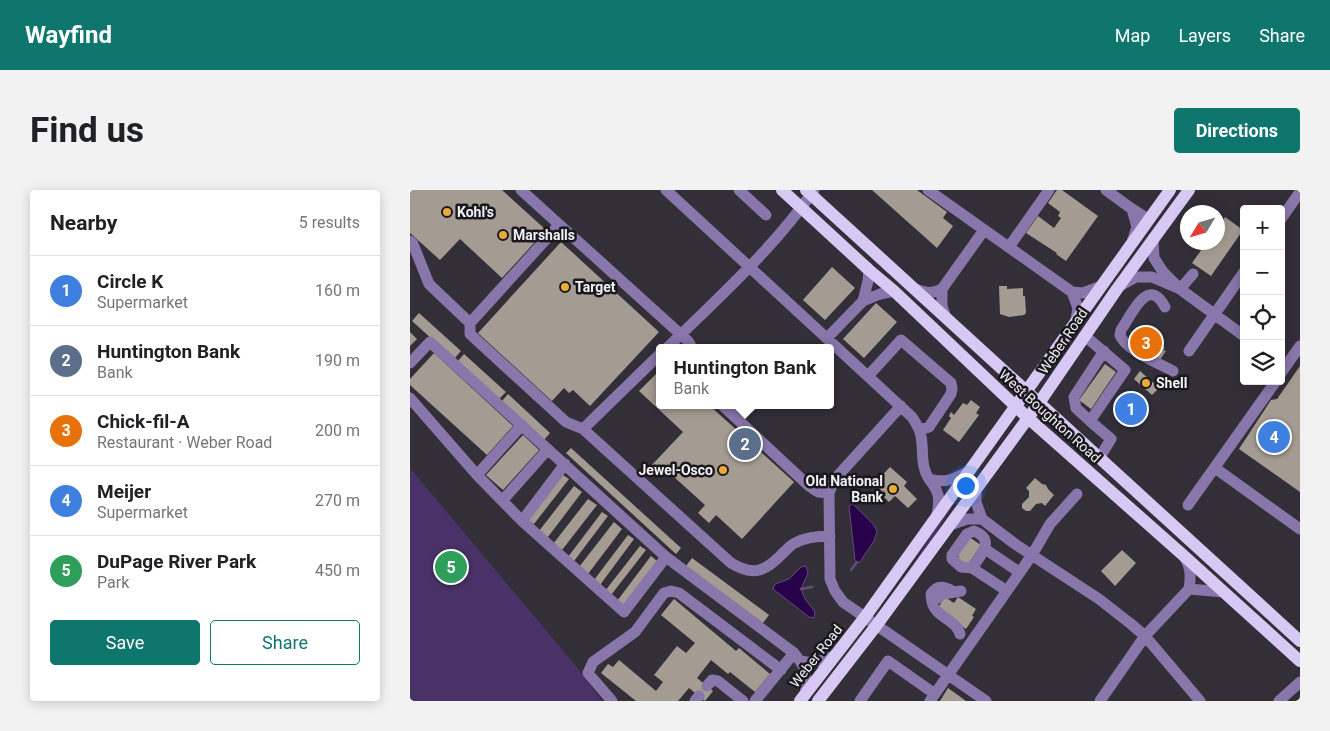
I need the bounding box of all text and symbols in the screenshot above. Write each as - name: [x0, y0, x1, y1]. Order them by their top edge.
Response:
- text: Wayfind: [25, 21, 112, 49]
- text: Map: [1115, 25, 1150, 46]
- text: Layers: [1178, 25, 1231, 46]
- text: Share: [1259, 25, 1305, 46]
- button: Directions: [1174, 108, 1300, 153]
- text: Find us: [30, 110, 144, 151]
- place label: Kohl's: [457, 204, 494, 220]
- north arrow: [1180, 205, 1225, 250]
- map controls: [1240, 205, 1285, 385]
- button: +: [1240, 205, 1285, 250]
- marker: Kohl's: [441, 206, 453, 218]
- text: Nearby: [50, 211, 117, 235]
- text: 5 results: [299, 213, 360, 232]
- place label: Marshalls: [513, 227, 575, 243]
- marker: Marshalls: [497, 229, 509, 241]
- button: −: [1240, 250, 1285, 295]
- text: Circle K: [97, 270, 163, 293]
- place label: Target: [575, 279, 616, 295]
- text: 1: [61, 281, 71, 300]
- text: 160 m: [315, 281, 360, 300]
- marker: Target: [559, 281, 571, 293]
- text: Supermarket: [97, 293, 188, 312]
- button: locate: [1240, 295, 1285, 340]
- street label: Weber Road: [1035, 305, 1091, 377]
- pin: 3: [1130, 324, 1162, 362]
- text: Huntington Bank: [97, 340, 240, 363]
- button: layers: [1240, 340, 1285, 385]
- popup: [656, 344, 834, 409]
- text: 2: [61, 351, 71, 370]
- text: 190 m: [315, 351, 360, 370]
- text: Huntington Bank: [673, 356, 817, 379]
- text: Bank: [97, 363, 133, 382]
- street label: West Boughton Road: [996, 366, 1104, 466]
- place label: Shell: [1156, 375, 1187, 391]
- marker: Shell: [1140, 377, 1152, 389]
- text: Bank: [673, 379, 709, 398]
- pin: 1: [1115, 390, 1147, 428]
- text: Chick-fil-A: [97, 410, 190, 433]
- pin: 4: [1258, 418, 1290, 456]
- text: 3: [61, 421, 71, 440]
- text: 200 m: [315, 421, 360, 440]
- pin: 2: [729, 425, 761, 463]
- text: Restaurant · Weber Road: [97, 433, 272, 452]
- place label: Jewel-Osco: [639, 462, 713, 478]
- marker: Jewel-Osco: [717, 464, 729, 476]
- place label: Old National Bank: [806, 473, 884, 505]
- your location: [953, 473, 979, 499]
- text: Meijer: [97, 480, 151, 503]
- marker: Old National Bank: [887, 483, 899, 495]
- text: 4: [61, 491, 71, 510]
- text: 270 m: [315, 491, 360, 510]
- text: Supermarket: [97, 503, 188, 522]
- pin: 5: [435, 548, 467, 586]
- text: DuPage River Park: [97, 550, 256, 573]
- text: 5: [61, 561, 71, 580]
- text: 450 m: [315, 561, 360, 580]
- text: Park: [97, 573, 129, 592]
- button: Save: [50, 620, 200, 665]
- button: Share: [210, 620, 360, 665]
- street label: Weber Road: [787, 621, 845, 691]

